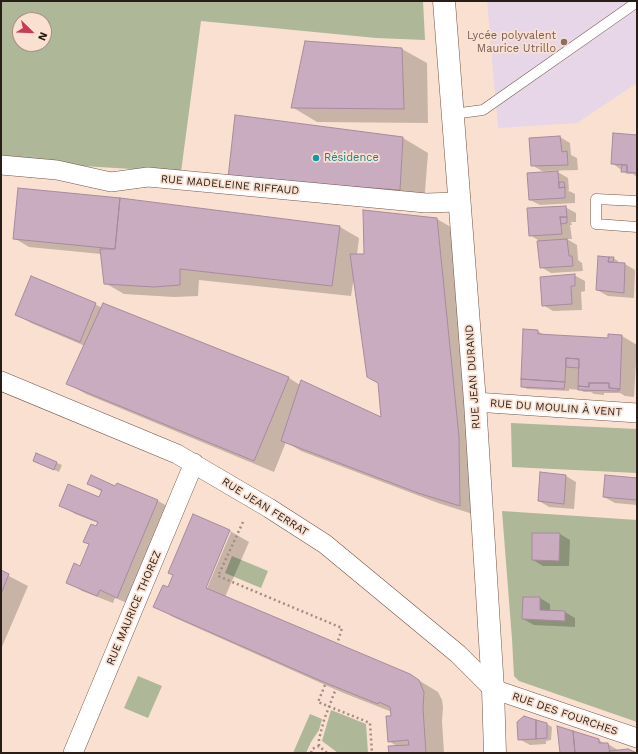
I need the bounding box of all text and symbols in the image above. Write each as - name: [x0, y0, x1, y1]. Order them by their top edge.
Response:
- north arrow: [12, 12, 52, 52]
- place label: Lycée polyvalent Maurice Utrillo: [467, 29, 556, 55]
- text: N: [35, 30, 50, 43]
- marker: Lycée polyvalent Maurice Utrillo: [559, 37, 569, 47]
- place label: Résidence: [324, 151, 379, 165]
- marker: Résidence: [311, 153, 321, 163]
- street label: RUE MADELEINE RIFFAUD: [160, 172, 300, 198]
- street label: RUE JEAN DURAND: [463, 324, 483, 430]
- street label: RUE DU MOULIN À VENT: [490, 397, 622, 419]
- street label: RUE JEAN FERRAT: [219, 475, 311, 539]
- street label: RUE MAURICE THOREZ: [104, 549, 164, 667]
- street label: RUE DES FOURCHES: [510, 690, 620, 738]

